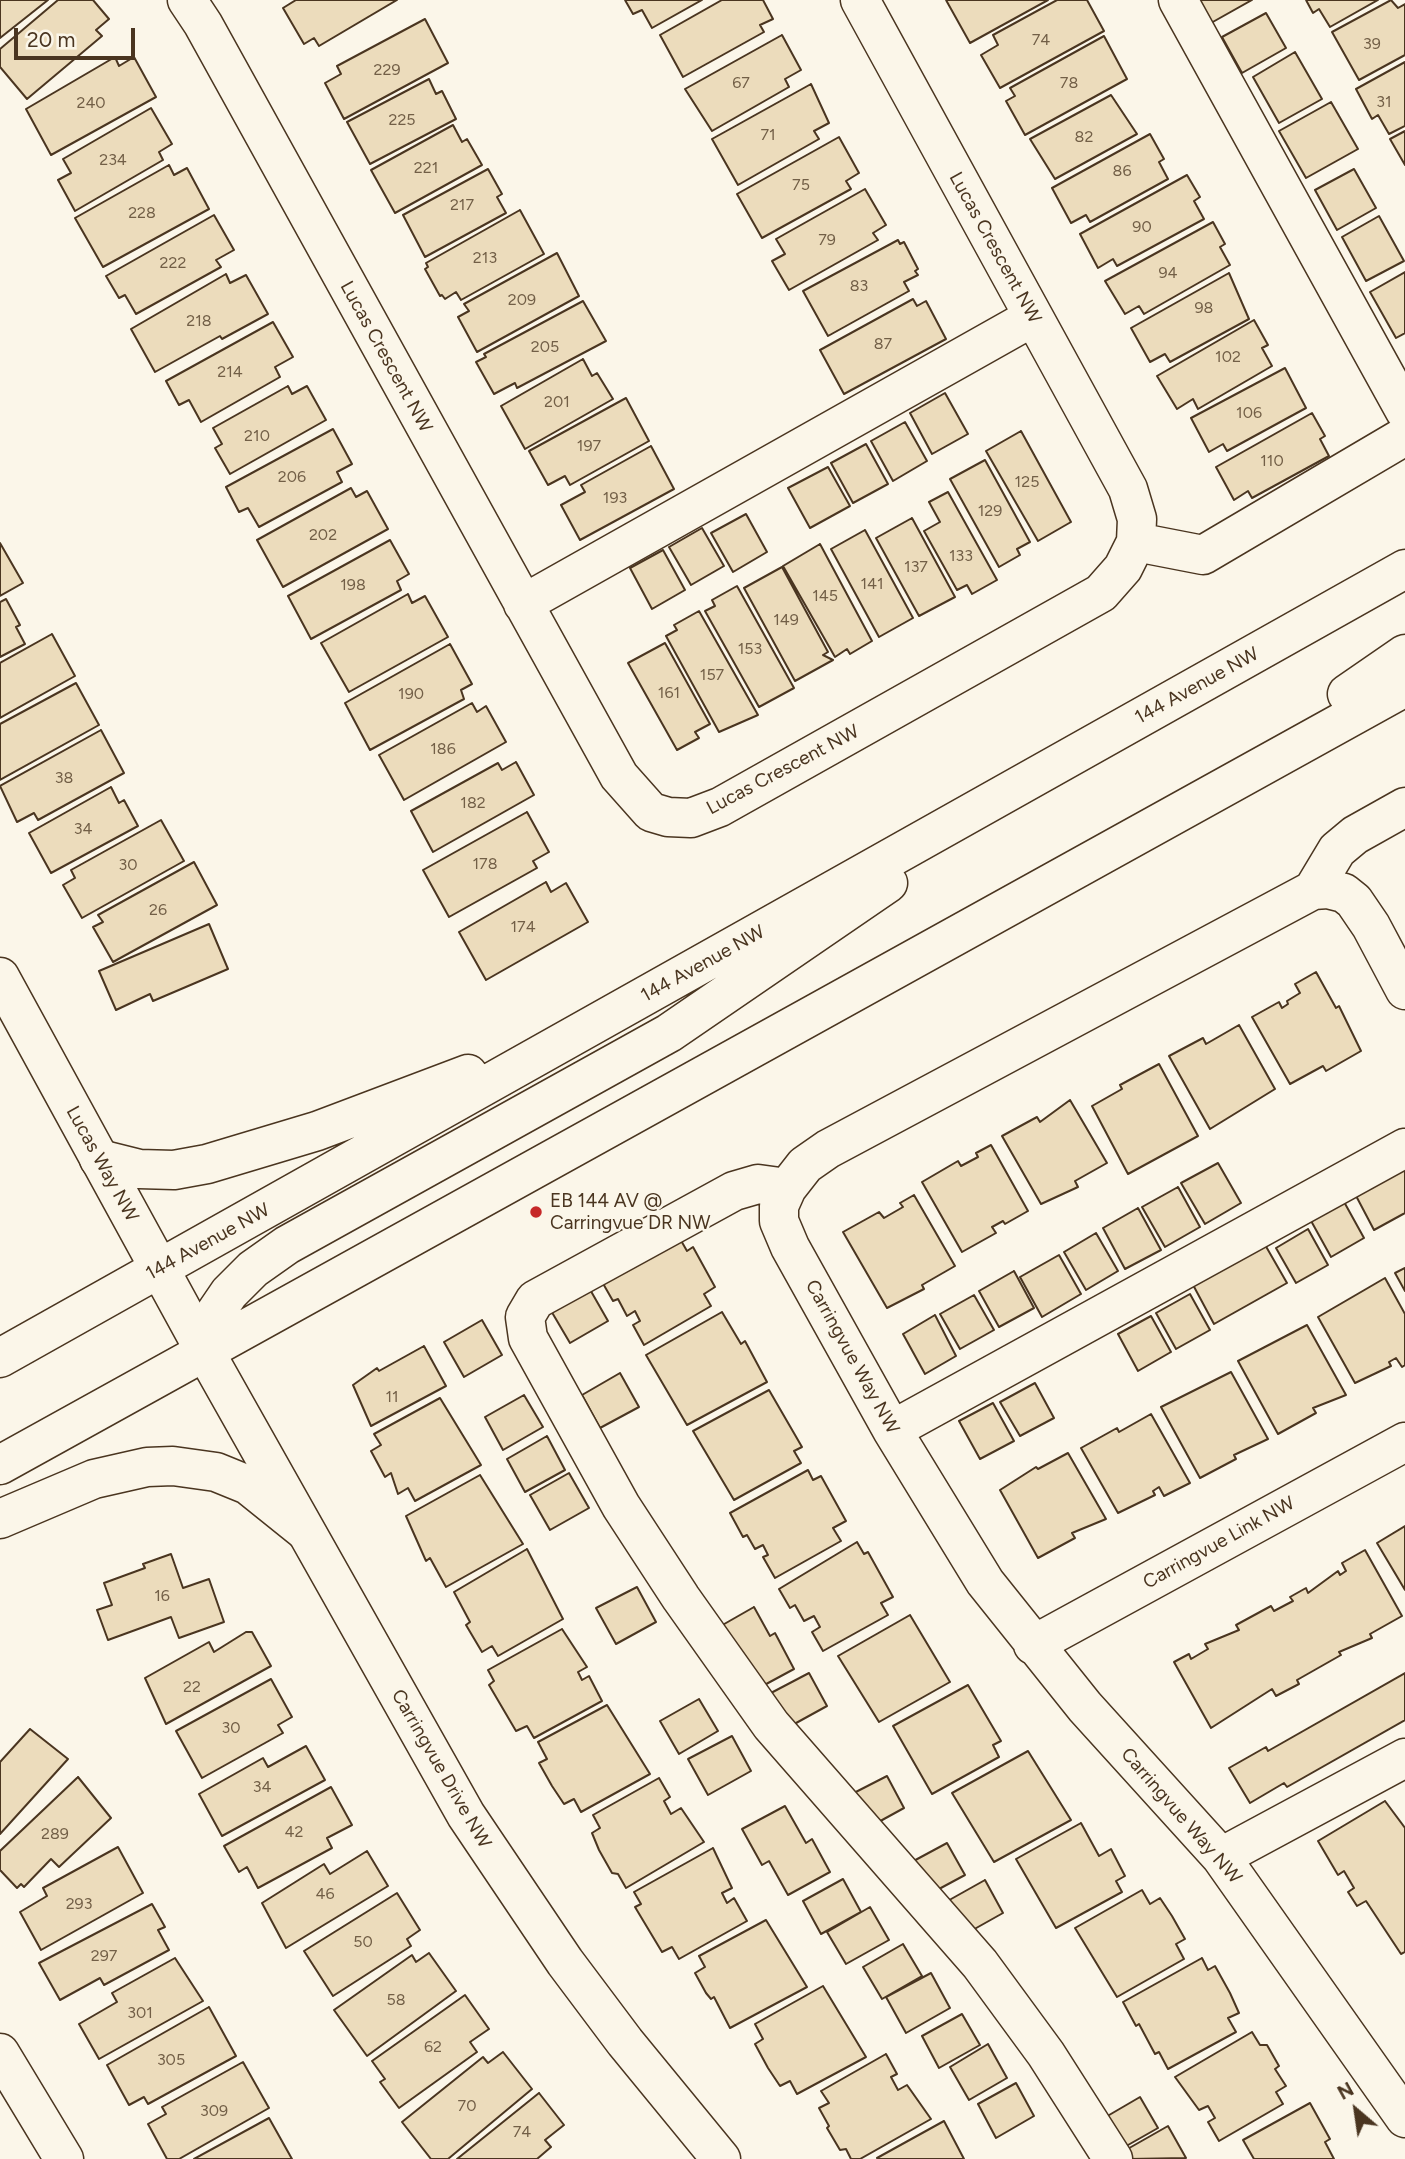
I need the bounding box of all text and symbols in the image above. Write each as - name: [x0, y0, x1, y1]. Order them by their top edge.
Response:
- scale bar: [18, 14, 138, 58]
- text: 20 m: [27, 27, 75, 52]
- house number: 74: [1032, 30, 1050, 50]
- house number: 39: [1363, 34, 1381, 54]
- house number: 229: [374, 60, 400, 80]
- house number: 67: [732, 73, 750, 93]
- house number: 78: [1060, 73, 1078, 93]
- house number: 31: [1376, 92, 1392, 112]
- house number: 240: [76, 93, 106, 113]
- house number: 225: [388, 110, 416, 130]
- house number: 71: [760, 125, 776, 145]
- house number: 82: [1075, 127, 1093, 147]
- house number: 234: [99, 150, 127, 170]
- house number: 221: [414, 158, 438, 178]
- house number: 86: [1113, 161, 1131, 181]
- street label: Lucas Crescent NW: [944, 168, 1046, 328]
- house number: 75: [792, 175, 810, 195]
- house number: 217: [450, 195, 474, 215]
- house number: 228: [128, 203, 156, 223]
- house number: 90: [1132, 217, 1152, 237]
- house number: 79: [818, 230, 836, 250]
- house number: 213: [473, 248, 497, 268]
- house number: 222: [160, 253, 186, 273]
- house number: 94: [1159, 263, 1177, 283]
- house number: 83: [850, 276, 868, 296]
- street label: Lucas Crescent NW: [335, 277, 437, 437]
- house number: 209: [508, 290, 536, 310]
- house number: 98: [1195, 298, 1213, 318]
- house number: 218: [186, 311, 212, 331]
- house number: 87: [874, 334, 892, 354]
- house number: 205: [531, 337, 559, 357]
- house number: 102: [1215, 347, 1241, 367]
- house number: 214: [217, 362, 243, 382]
- house number: 201: [544, 392, 570, 412]
- house number: 106: [1236, 403, 1262, 423]
- house number: 210: [244, 426, 270, 446]
- house number: 197: [577, 436, 601, 456]
- house number: 110: [1260, 451, 1284, 471]
- house number: 206: [278, 467, 306, 487]
- house number: 125: [1015, 472, 1039, 492]
- house number: 193: [603, 488, 627, 508]
- house number: 129: [978, 501, 1002, 521]
- house number: 202: [309, 525, 337, 545]
- house number: 133: [949, 546, 973, 566]
- house number: 137: [904, 557, 928, 577]
- house number: 141: [860, 574, 884, 594]
- house number: 198: [340, 575, 366, 595]
- house number: 145: [812, 586, 838, 606]
- house number: 149: [773, 610, 799, 630]
- house number: 153: [738, 639, 762, 659]
- street label: 144 Avenue NW: [1131, 643, 1263, 729]
- house number: 157: [700, 665, 724, 685]
- house number: 161: [658, 683, 680, 703]
- house number: 190: [398, 684, 424, 704]
- street label: Lucas Crescent NW: [703, 720, 863, 820]
- house number: 186: [430, 739, 456, 759]
- house number: 38: [55, 768, 73, 788]
- house number: 182: [460, 793, 486, 813]
- house number: 34: [74, 819, 92, 839]
- house number: 178: [472, 854, 498, 874]
- house number: 30: [119, 855, 137, 875]
- house number: 26: [149, 900, 167, 920]
- house number: 174: [510, 917, 536, 937]
- street label: 144 Avenue NW: [637, 921, 769, 1007]
- street label: Lucas Way NW: [61, 1102, 143, 1226]
- place label: EB 144 AV @ Carringvue DR NW: [550, 1190, 711, 1234]
- street label: 144 Avenue NW: [142, 1199, 274, 1285]
- marker: EB 144 AV @ Carringvue DR NW: [528, 1204, 544, 1220]
- street label: Carringvue Way NW: [800, 1276, 904, 1438]
- house number: 11: [385, 1387, 399, 1407]
- street label: Carringvue Link NW: [1139, 1492, 1299, 1594]
- house number: 16: [154, 1586, 170, 1606]
- house number: 22: [183, 1677, 201, 1697]
- street label: Carringvue Drive NW: [386, 1686, 496, 1852]
- house number: 30: [222, 1718, 240, 1738]
- street label: Carringvue Way NW: [1116, 1743, 1246, 1889]
- house number: 34: [253, 1777, 271, 1797]
- house number: 42: [285, 1822, 303, 1842]
- house number: 289: [41, 1824, 69, 1844]
- house number: 46: [316, 1884, 334, 1904]
- house number: 293: [66, 1894, 92, 1914]
- house number: 50: [353, 1932, 373, 1952]
- house number: 297: [91, 1946, 117, 1966]
- house number: 58: [386, 1990, 406, 2010]
- house number: 301: [127, 2003, 153, 2023]
- house number: 62: [424, 2037, 442, 2057]
- house number: 305: [157, 2050, 185, 2070]
- north arrow: [1321, 2075, 1391, 2145]
- text: N: [1334, 2078, 1358, 2105]
- house number: 70: [458, 2096, 476, 2116]
- house number: 309: [200, 2101, 228, 2121]
- house number: 74: [513, 2122, 531, 2142]

